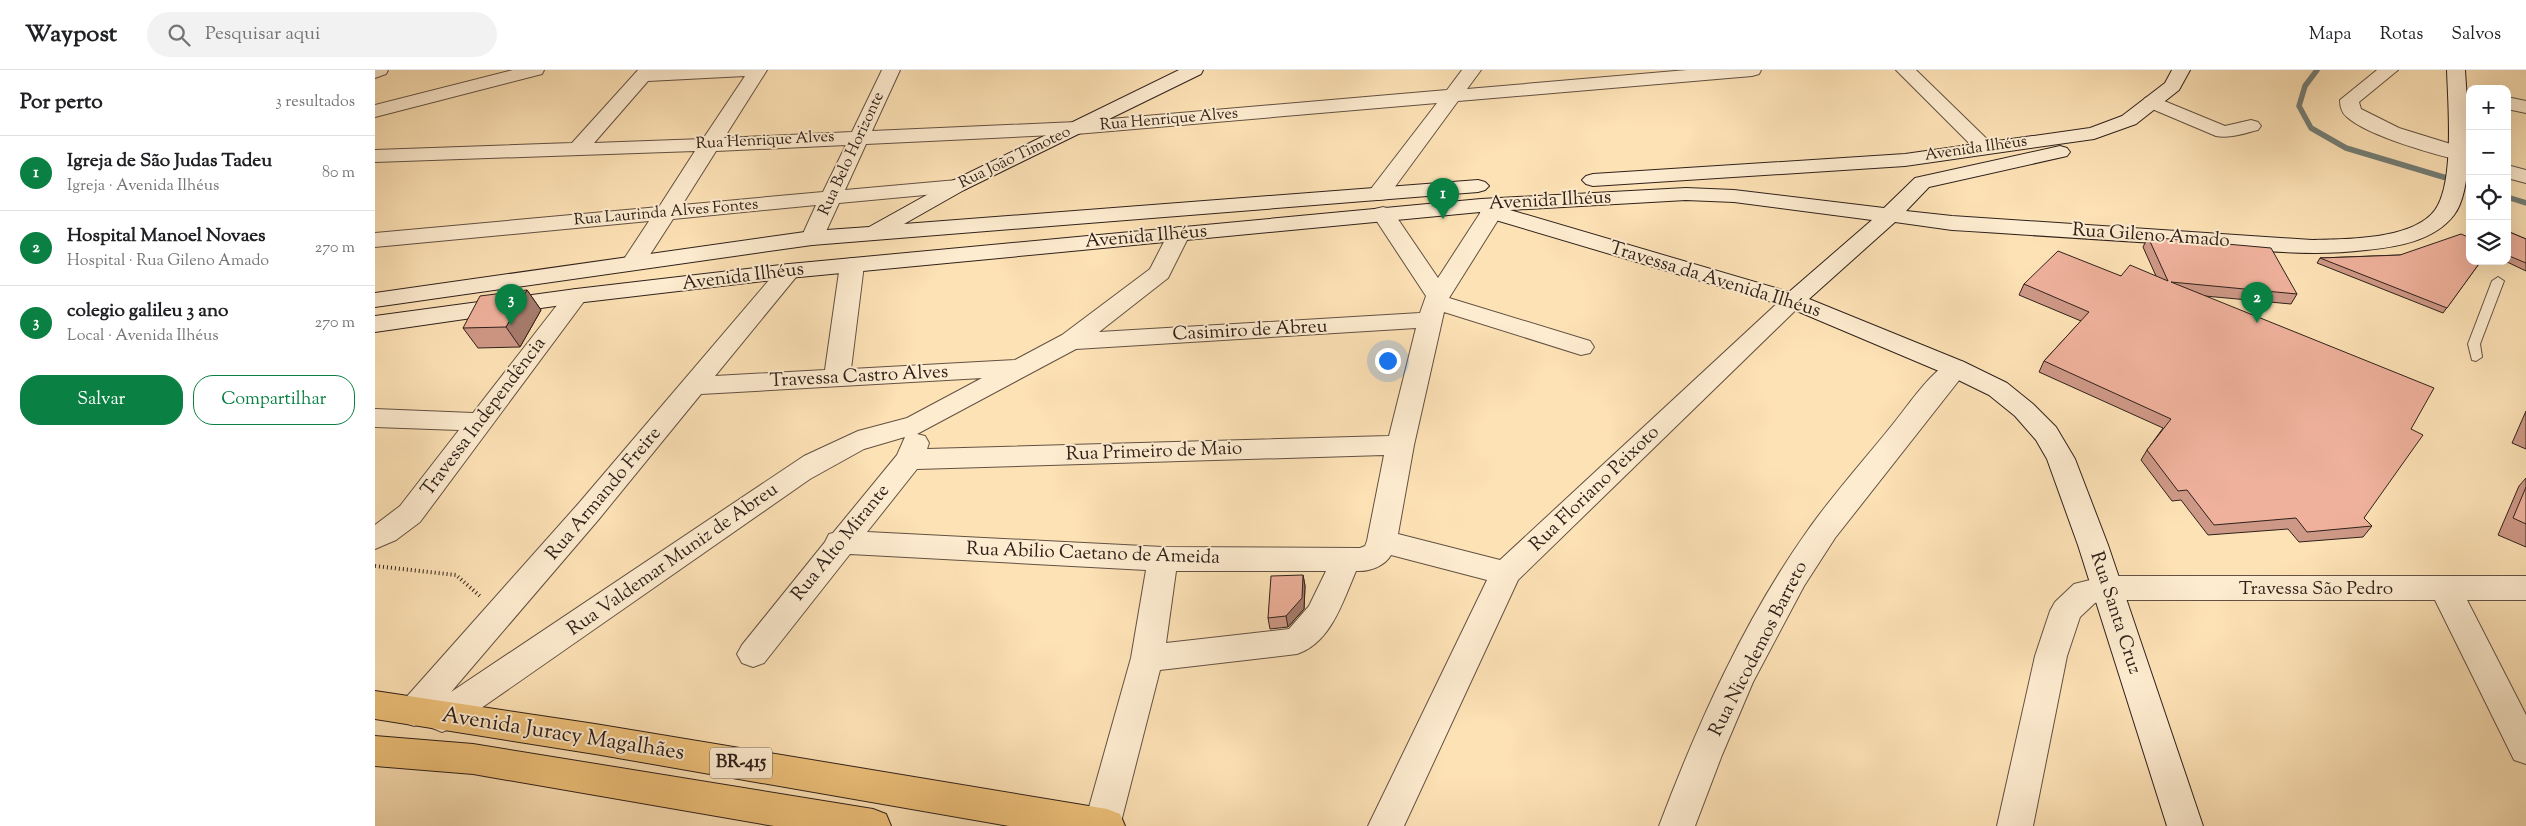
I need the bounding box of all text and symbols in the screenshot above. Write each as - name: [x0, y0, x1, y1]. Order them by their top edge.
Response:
- search box: [147, 12, 497, 57]
- text: Waypost: [25, 18, 117, 52]
- icon: search: [165, 21, 193, 49]
- text: Pesquisar aqui: [205, 21, 320, 48]
- text: Mapa: [2309, 22, 2352, 48]
- text: Rotas: [2380, 22, 2423, 48]
- text: Salvos: [2451, 22, 2501, 48]
- map controls: [2466, 85, 2511, 265]
- button: +: [2466, 85, 2511, 130]
- text: Por perto: [20, 88, 103, 118]
- street label: Rua Belo Horizonte: [813, 88, 891, 220]
- text: 3 resultados: [275, 91, 355, 114]
- street label: Rua Henrique Alves: [1099, 102, 1239, 138]
- street label: Rua João Timoteo: [955, 121, 1075, 195]
- street label: Rua Henrique Alves: [695, 126, 835, 156]
- street label: Avenida Ilhéus: [1923, 130, 2029, 168]
- button: −: [2466, 130, 2511, 175]
- text: Igreja de São Judas Tadeu: [67, 148, 272, 175]
- text: 1: [33, 162, 39, 185]
- text: 80 m: [322, 162, 355, 185]
- text: Igreja · Avenida Ilhéus: [67, 175, 219, 198]
- button: locate: [2466, 175, 2511, 220]
- pin: 1: [1427, 178, 1459, 219]
- street label: Avenida Ilhéus: [1488, 184, 1612, 218]
- street label: Rua Laurinda Alves Fontes: [573, 193, 759, 233]
- street label: Rua Gileno Amado: [2071, 217, 2231, 255]
- street label: Avenida Ilhéus: [1084, 218, 1208, 256]
- button: layers: [2466, 220, 2511, 265]
- text: Hospital Manoel Novaes: [67, 223, 266, 250]
- street label: Travessa da Avenida Ilhéus: [1606, 235, 1824, 325]
- text: 2: [32, 237, 40, 260]
- text: 270 m: [315, 237, 355, 260]
- text: Hospital · Rua Gileno Amado: [67, 250, 269, 273]
- street label: Avenida Ilhéus: [681, 256, 805, 298]
- pin: 2: [2241, 282, 2273, 323]
- pin: 3: [495, 284, 527, 325]
- text: colegio galileu 3 ano: [67, 298, 228, 325]
- text: 3: [33, 312, 39, 335]
- text: 270 m: [315, 312, 355, 335]
- street label: Casimiro de Abreu: [1172, 313, 1328, 349]
- text: Local · Avenida Ilhéus: [67, 325, 218, 348]
- street label: Travessa Independência: [415, 331, 553, 502]
- your location: [1375, 348, 1401, 374]
- street label: Travessa Castro Alves: [769, 359, 949, 395]
- button: Salvar: [20, 375, 183, 425]
- button: Compartilhar: [193, 375, 355, 425]
- street label: Rua Floriano Peixoto: [1524, 420, 1666, 558]
- street label: Rua Armando Freire: [540, 421, 668, 567]
- street label: Rua Primeiro de Maio: [1065, 435, 1243, 469]
- street label: Rua Valdemar Muniz de Abreu: [562, 477, 784, 643]
- street label: Rua Alto Mirante: [785, 479, 897, 607]
- street label: Rua Abilio Caetano de Ameida: [966, 536, 1221, 572]
- street label: Rua Santa Cruz: [2082, 548, 2148, 678]
- street label: Rua Nicodemos Barreto: [1703, 557, 1815, 741]
- street label: Travessa São Pedro: [2239, 576, 2393, 603]
- street label: Avenida Juracy Magalhães: [440, 700, 686, 770]
- road number: BR-415: [710, 748, 772, 778]

